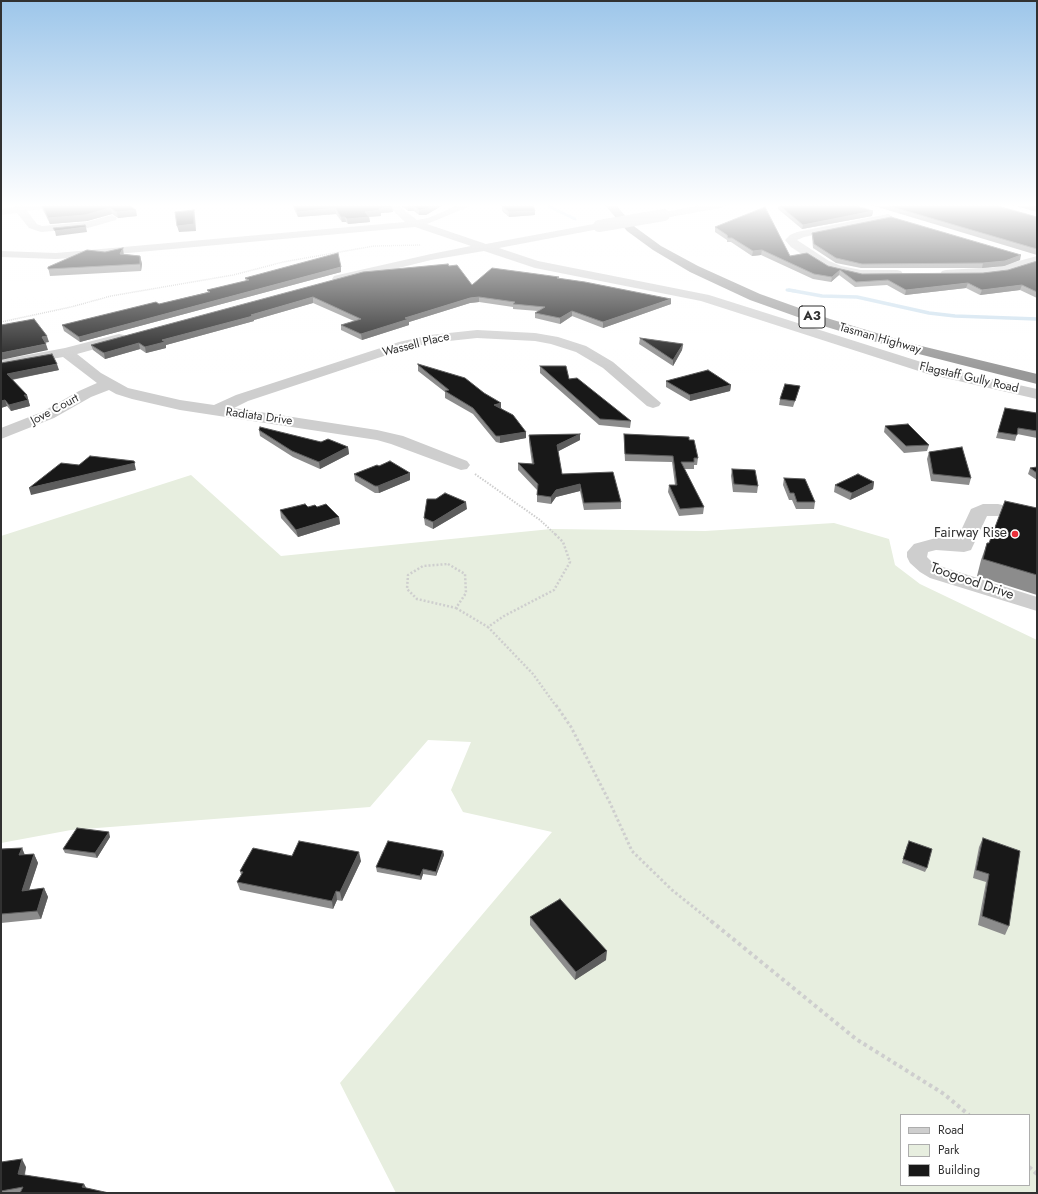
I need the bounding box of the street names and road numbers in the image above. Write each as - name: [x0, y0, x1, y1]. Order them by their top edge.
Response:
- road number: A3: [799, 306, 825, 328]
- street label: Tasman Highway: [838, 321, 922, 357]
- street label: Wassell Place: [381, 330, 451, 360]
- street label: Flagstaff Gully Road: [918, 360, 1020, 396]
- street label: Jove Court: [29, 391, 81, 429]
- street label: Radiata Drive: [225, 405, 293, 429]
- street label: Toogood Drive: [928, 560, 1016, 604]

